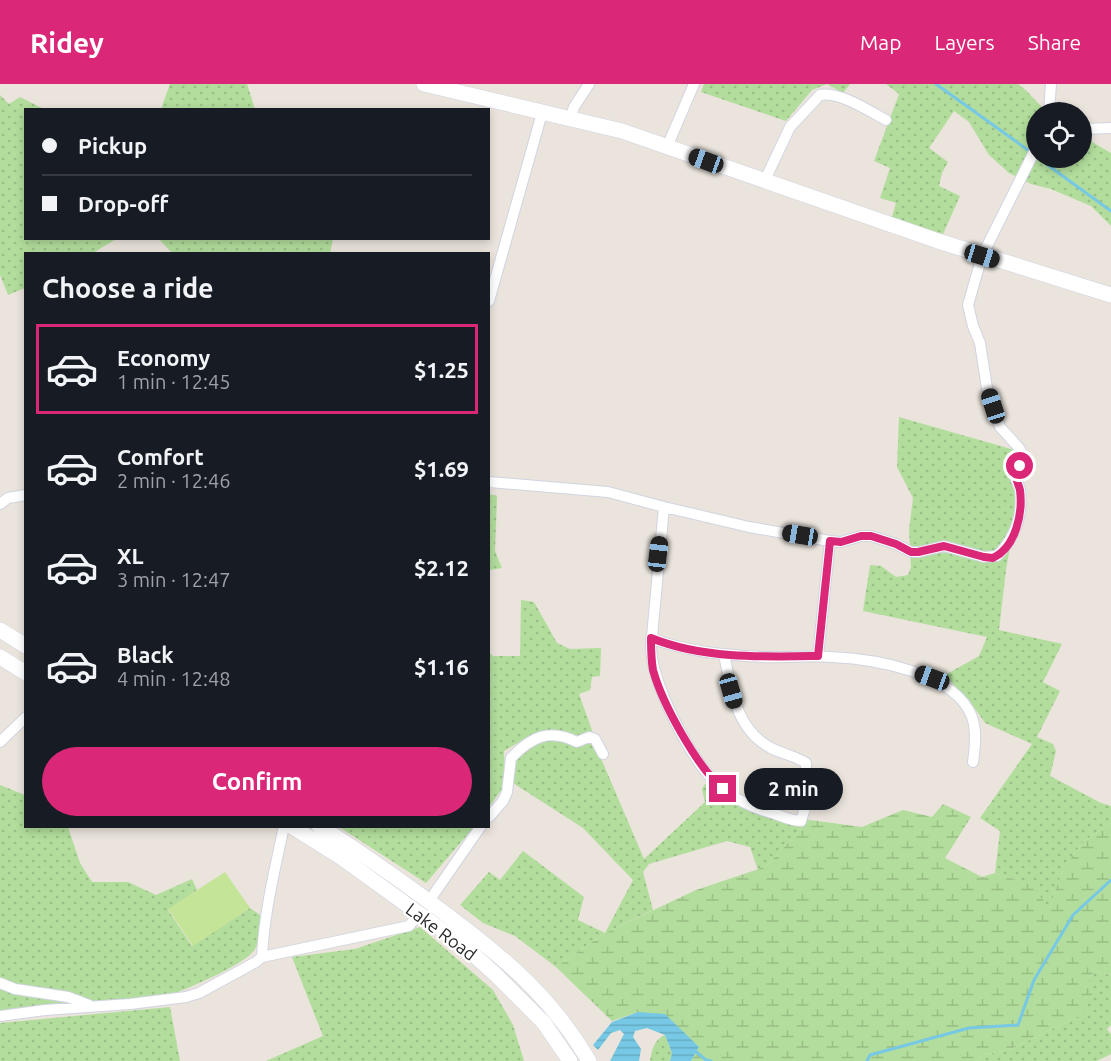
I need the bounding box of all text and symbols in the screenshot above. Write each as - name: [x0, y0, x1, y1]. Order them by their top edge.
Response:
- text: Ridey: [30, 27, 104, 58]
- text: Map: [860, 30, 901, 54]
- text: Layers: [934, 30, 995, 54]
- text: Share: [1028, 30, 1081, 54]
- map controls: [1026, 102, 1092, 168]
- button: locate: [1026, 102, 1092, 168]
- text: Pickup: [78, 133, 147, 158]
- car: [686, 146, 726, 176]
- text: Drop-off: [78, 191, 168, 216]
- car: [962, 242, 1002, 270]
- text: Choose a ride: [42, 273, 214, 303]
- icon: car: [45, 342, 99, 396]
- text: Economy: [117, 345, 210, 370]
- text: $1.25: [414, 357, 469, 382]
- text: 1 min · 12:45: [117, 370, 231, 393]
- car: [979, 386, 1007, 426]
- icon: car: [45, 441, 99, 495]
- text: Comfort: [117, 444, 204, 469]
- route start: [1006, 452, 1033, 479]
- text: $1.69: [414, 456, 469, 481]
- text: 2 min · 12:46: [117, 469, 231, 492]
- car: [781, 523, 819, 547]
- car: [647, 535, 669, 573]
- icon: car: [45, 540, 99, 594]
- text: XL: [117, 543, 144, 568]
- text: $2.12: [414, 555, 469, 580]
- text: 3 min · 12:47: [117, 568, 231, 591]
- icon: car: [45, 639, 99, 693]
- text: Black: [117, 642, 174, 667]
- text: $1.16: [414, 654, 469, 679]
- car: [912, 663, 952, 693]
- text: 4 min · 12:48: [117, 667, 231, 690]
- car: [717, 671, 745, 711]
- button: Confirm: [42, 747, 472, 816]
- callout: 2 min: [744, 768, 843, 810]
- route end: [709, 775, 736, 802]
- text: 2 min: [768, 777, 819, 800]
- street label: Lake Road: [403, 898, 481, 964]

